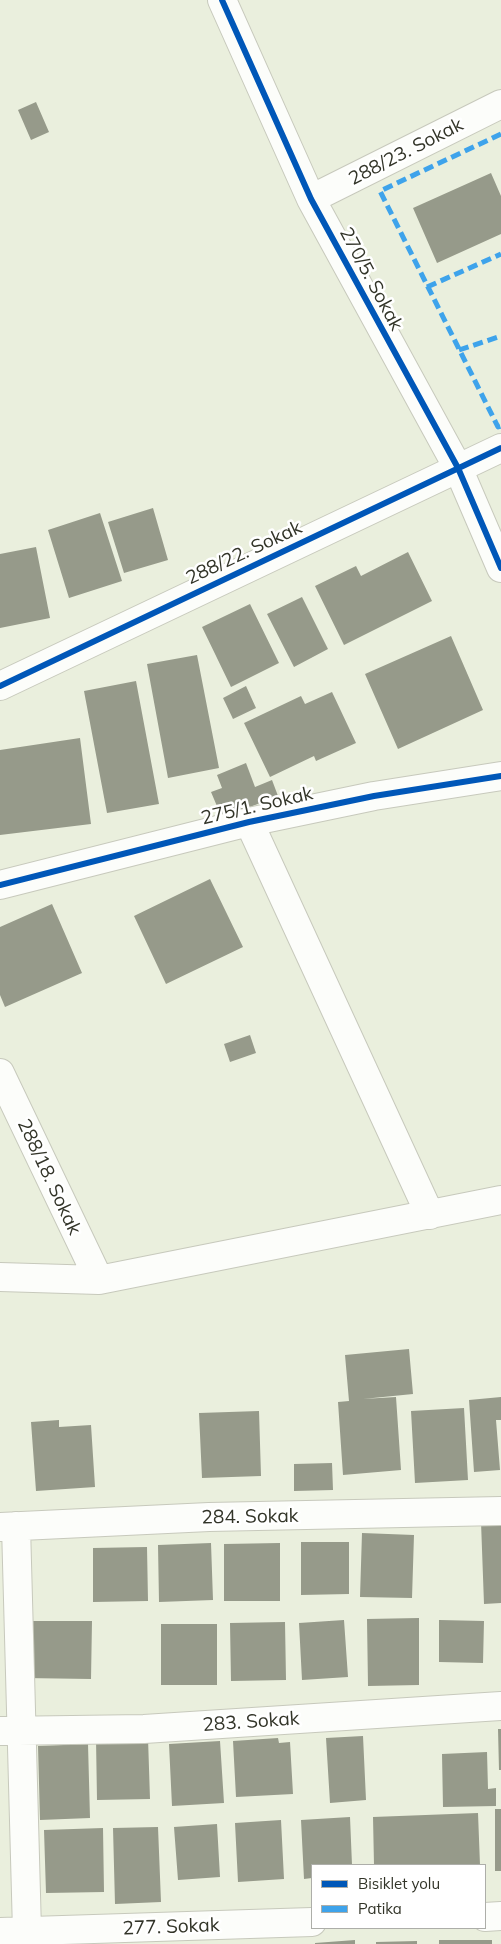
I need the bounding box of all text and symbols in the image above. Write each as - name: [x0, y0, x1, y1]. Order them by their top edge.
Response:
- street label: 288/23. Sokak: [345, 113, 467, 191]
- street label: 270/5. Sokak: [334, 223, 408, 335]
- street label: 288/22. Sokak: [182, 516, 306, 590]
- street label: 275/1. Sokak: [199, 782, 315, 830]
- street label: 288/18. Sokak: [12, 1115, 86, 1239]
- street label: 284. Sokak: [201, 1505, 299, 1529]
- street label: 283. Sokak: [202, 1707, 300, 1737]
- legend: [311, 1864, 486, 1929]
- text: Bisiklet yolu: [358, 1874, 440, 1893]
- text: Patika: [358, 1899, 402, 1918]
- street label: 277. Sokak: [122, 1914, 220, 1940]

